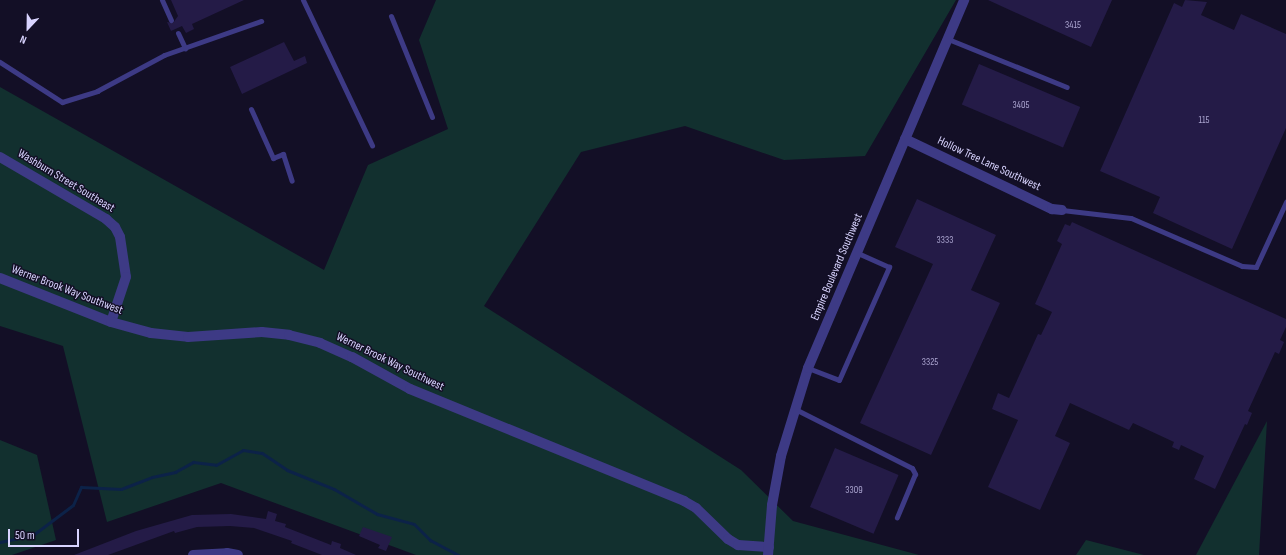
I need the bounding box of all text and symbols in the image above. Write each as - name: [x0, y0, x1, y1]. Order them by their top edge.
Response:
- north arrow: [8, 8, 48, 48]
- house number: 3415: [1065, 20, 1081, 32]
- text: N: [18, 32, 28, 47]
- house number: 3405: [1013, 100, 1029, 112]
- house number: 115: [1198, 115, 1210, 127]
- street label: Hollow Tree Lane Southwest: [935, 134, 1043, 194]
- street label: Washburn Street Southeast: [15, 146, 117, 216]
- street label: Empire Boulevard Southwest: [808, 211, 866, 323]
- house number: 3333: [937, 235, 953, 247]
- street label: Werner Brook Way Southwest: [9, 262, 125, 318]
- street label: Werner Brook Way Southwest: [334, 330, 446, 394]
- house number: 3325: [922, 357, 938, 369]
- house number: 3309: [845, 485, 863, 497]
- scale bar: [10, 521, 81, 547]
- text: 50 m: [15, 528, 35, 543]

